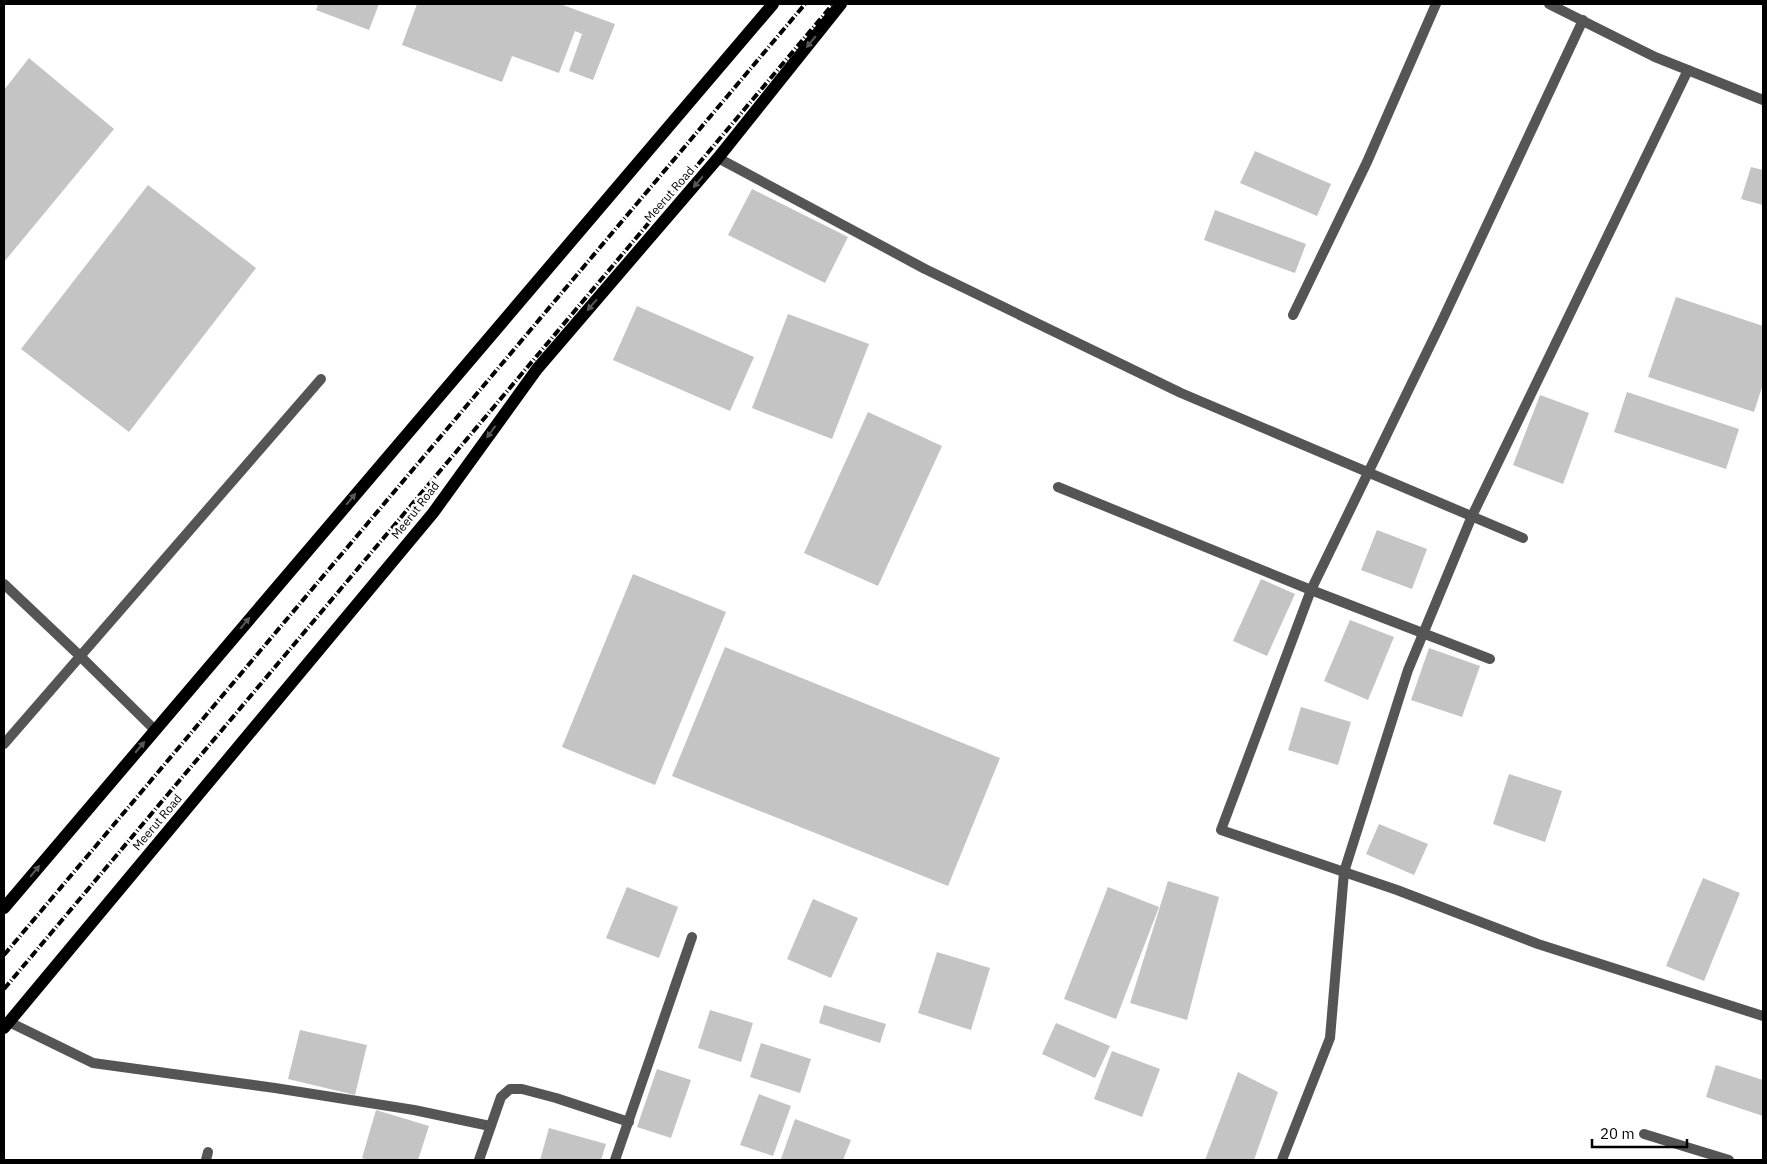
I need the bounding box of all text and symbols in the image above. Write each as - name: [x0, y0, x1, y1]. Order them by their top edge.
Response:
- one-way arrow: [805, 35, 816, 48]
- street label: Meerut Road: [641, 163, 697, 225]
- one-way arrow: [692, 175, 703, 188]
- one-way arrow: [586, 298, 597, 311]
- one-way arrow: [486, 425, 496, 439]
- street label: Meerut Road: [388, 478, 442, 542]
- one-way arrow: [345, 492, 356, 505]
- one-way arrow: [240, 616, 251, 629]
- one-way arrow: [135, 740, 146, 753]
- street label: Meerut Road: [129, 791, 185, 853]
- one-way arrow: [30, 864, 41, 877]
- scale bar: [1592, 1116, 1687, 1148]
- text: 20 m: [1600, 1124, 1635, 1143]

